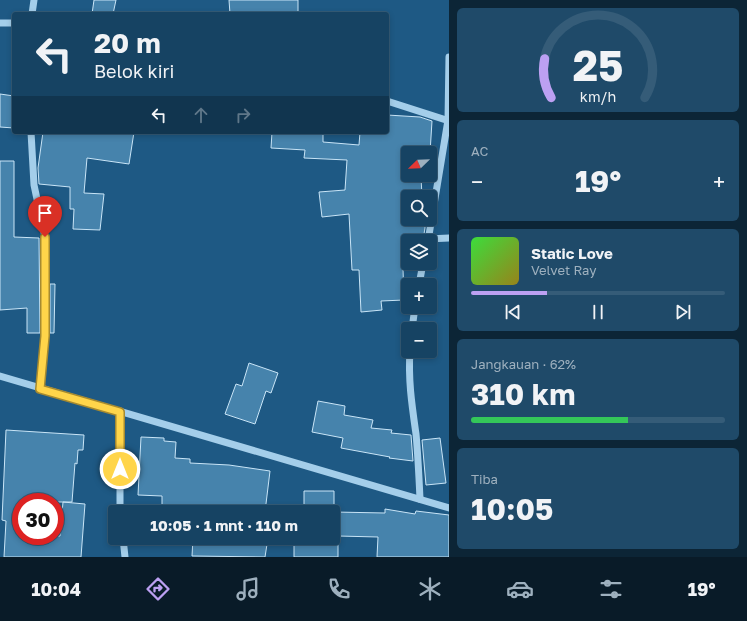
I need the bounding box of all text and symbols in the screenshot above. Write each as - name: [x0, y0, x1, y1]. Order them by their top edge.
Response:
- text: 20 m: [94, 26, 161, 59]
- icon: left: [28, 28, 80, 80]
- text: 25: [573, 40, 623, 90]
- text: Belok kiri: [94, 60, 174, 82]
- text: km/h: [580, 88, 616, 105]
- icon: left: [148, 104, 170, 126]
- icon: ahead: [190, 104, 212, 126]
- icon: right: [232, 104, 254, 126]
- text: AC: [471, 143, 488, 159]
- north arrow: [401, 146, 437, 182]
- map controls: [401, 146, 437, 358]
- text: 19°: [575, 163, 621, 199]
- text: −: [471, 168, 483, 195]
- text: +: [713, 168, 725, 195]
- button: search: [401, 190, 437, 226]
- pin: [28, 196, 62, 237]
- icon: arrive: [34, 202, 56, 224]
- button: layers: [401, 234, 437, 270]
- text: Static Love: [531, 244, 613, 262]
- text: Velvet Ray: [531, 262, 596, 278]
- button: +: [401, 278, 437, 314]
- icon: previous: [502, 301, 524, 323]
- icon: pause: [587, 301, 609, 323]
- icon: next: [672, 301, 694, 323]
- button: −: [401, 322, 437, 358]
- text: Jangkauan · 62%: [471, 356, 576, 372]
- text: 310 km: [471, 376, 575, 412]
- position arrow: [99, 448, 141, 490]
- text: Tiba: [471, 471, 498, 487]
- text: 10:05: [471, 491, 553, 527]
- speed limit sign: 30: [12, 493, 64, 545]
- text: 10:05 · 1 mnt · 110 m: [150, 516, 298, 534]
- icon: directions: [144, 575, 172, 603]
- icon: music: [234, 575, 262, 603]
- icon: phone: [325, 575, 353, 603]
- icon: climate: [416, 575, 444, 603]
- icon: car: [506, 575, 534, 603]
- icon: filters: [597, 575, 625, 603]
- text: 10:04: [31, 578, 81, 600]
- text: 19°: [688, 578, 716, 600]

